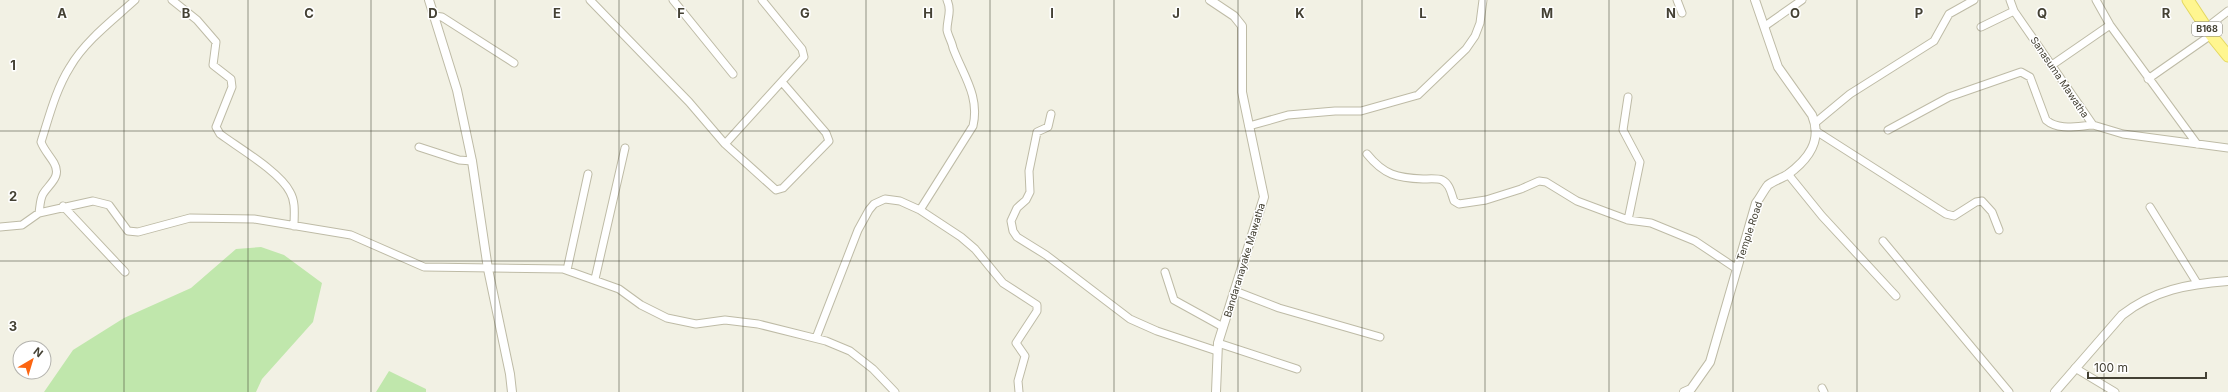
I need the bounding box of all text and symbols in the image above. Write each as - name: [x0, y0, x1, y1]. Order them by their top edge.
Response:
- text: A: [57, 5, 67, 21]
- text: B: [182, 5, 191, 21]
- text: C: [304, 5, 314, 21]
- text: D: [428, 5, 438, 21]
- text: E: [553, 5, 561, 21]
- text: F: [677, 5, 685, 21]
- text: G: [800, 5, 810, 21]
- text: H: [923, 5, 933, 21]
- text: I: [1050, 5, 1054, 21]
- text: J: [1172, 5, 1180, 21]
- text: K: [1295, 5, 1305, 21]
- text: L: [1419, 5, 1427, 21]
- text: M: [1541, 5, 1553, 21]
- text: N: [1666, 5, 1676, 21]
- text: O: [1790, 5, 1800, 21]
- text: P: [1915, 5, 1923, 21]
- text: Q: [2037, 5, 2047, 21]
- text: R: [2162, 5, 2171, 21]
- road number: B168: [2192, 22, 2222, 36]
- street label: Sanasuma Mawatha: [2028, 34, 2092, 120]
- text: 1: [10, 57, 16, 73]
- text: 2: [9, 188, 17, 204]
- street label: Temple Road: [1734, 200, 1764, 262]
- street label: Bandaranayake Mawatha: [1221, 201, 1267, 319]
- text: 3: [9, 318, 17, 334]
- north arrow: [12, 340, 52, 380]
- text: N: [31, 344, 46, 360]
- scale bar: [2088, 354, 2206, 380]
- text: 100 m: [2094, 360, 2128, 375]

